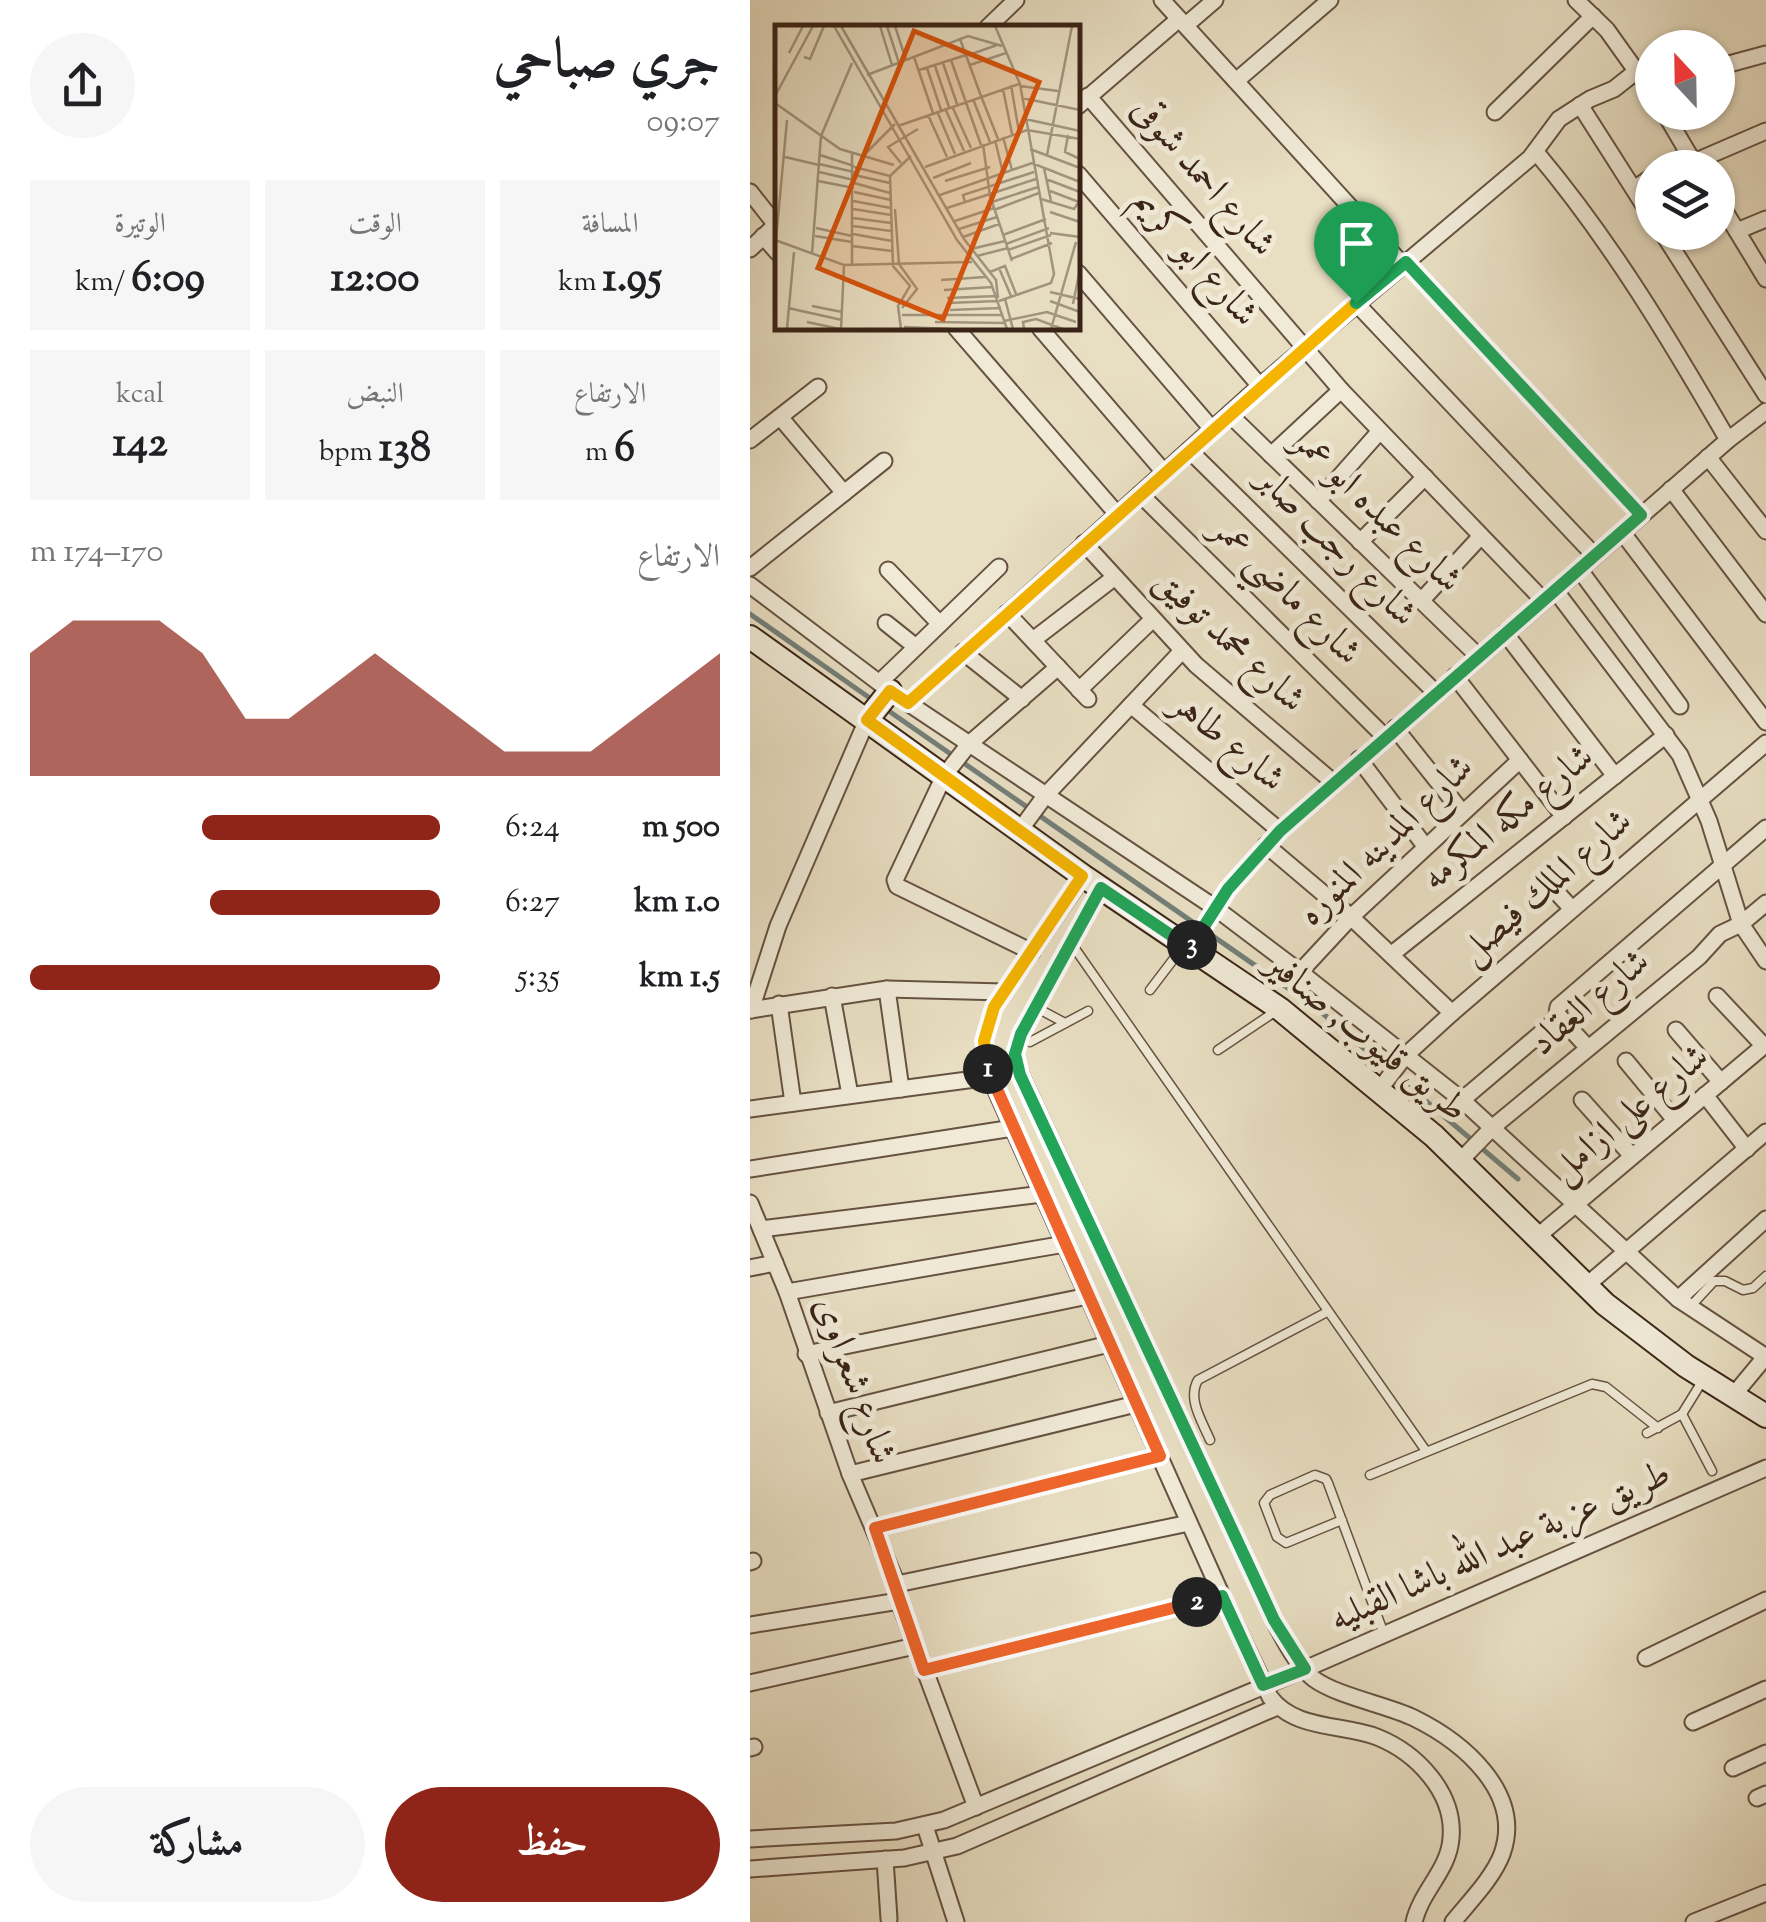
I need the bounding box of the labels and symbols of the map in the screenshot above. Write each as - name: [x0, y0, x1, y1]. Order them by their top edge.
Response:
- inset map: [775, 25, 1080, 330]
- north arrow: [1635, 30, 1735, 130]
- street label: شارع احمد شوقى: [1117, 86, 1287, 270]
- street label: شارع ابو كريم: [1117, 178, 1270, 342]
- pin: [1314, 201, 1399, 304]
- street label: شارع عبده ابو عمر: [1276, 414, 1473, 607]
- street label: شارع رجب صابر: [1239, 452, 1428, 641]
- street label: شارع ماضي عمر: [1192, 502, 1373, 682]
- street label: شارع محمد توفيق: [1139, 557, 1317, 727]
- street label: شارع طاهر: [1155, 677, 1296, 807]
- street label: شارع مكه المكرمه: [1411, 732, 1607, 906]
- street label: شارع المدينه المنوره: [1287, 744, 1487, 940]
- street label: شارع الملك فيصل: [1448, 797, 1646, 979]
- pin: 3: [1167, 920, 1217, 970]
- street label: طريق قليوب, صنافير: [1249, 936, 1478, 1137]
- street label: شارع العقاد: [1519, 937, 1663, 1071]
- street label: شارع على ازامل: [1540, 1032, 1722, 1198]
- pin: 1: [963, 1044, 1013, 1094]
- street label: شارع شعراوى: [798, 1290, 908, 1472]
- street label: طريق عزبة عبد الله باشا القبليه: [1319, 1443, 1680, 1648]
- pin: 2: [1172, 1577, 1222, 1627]

